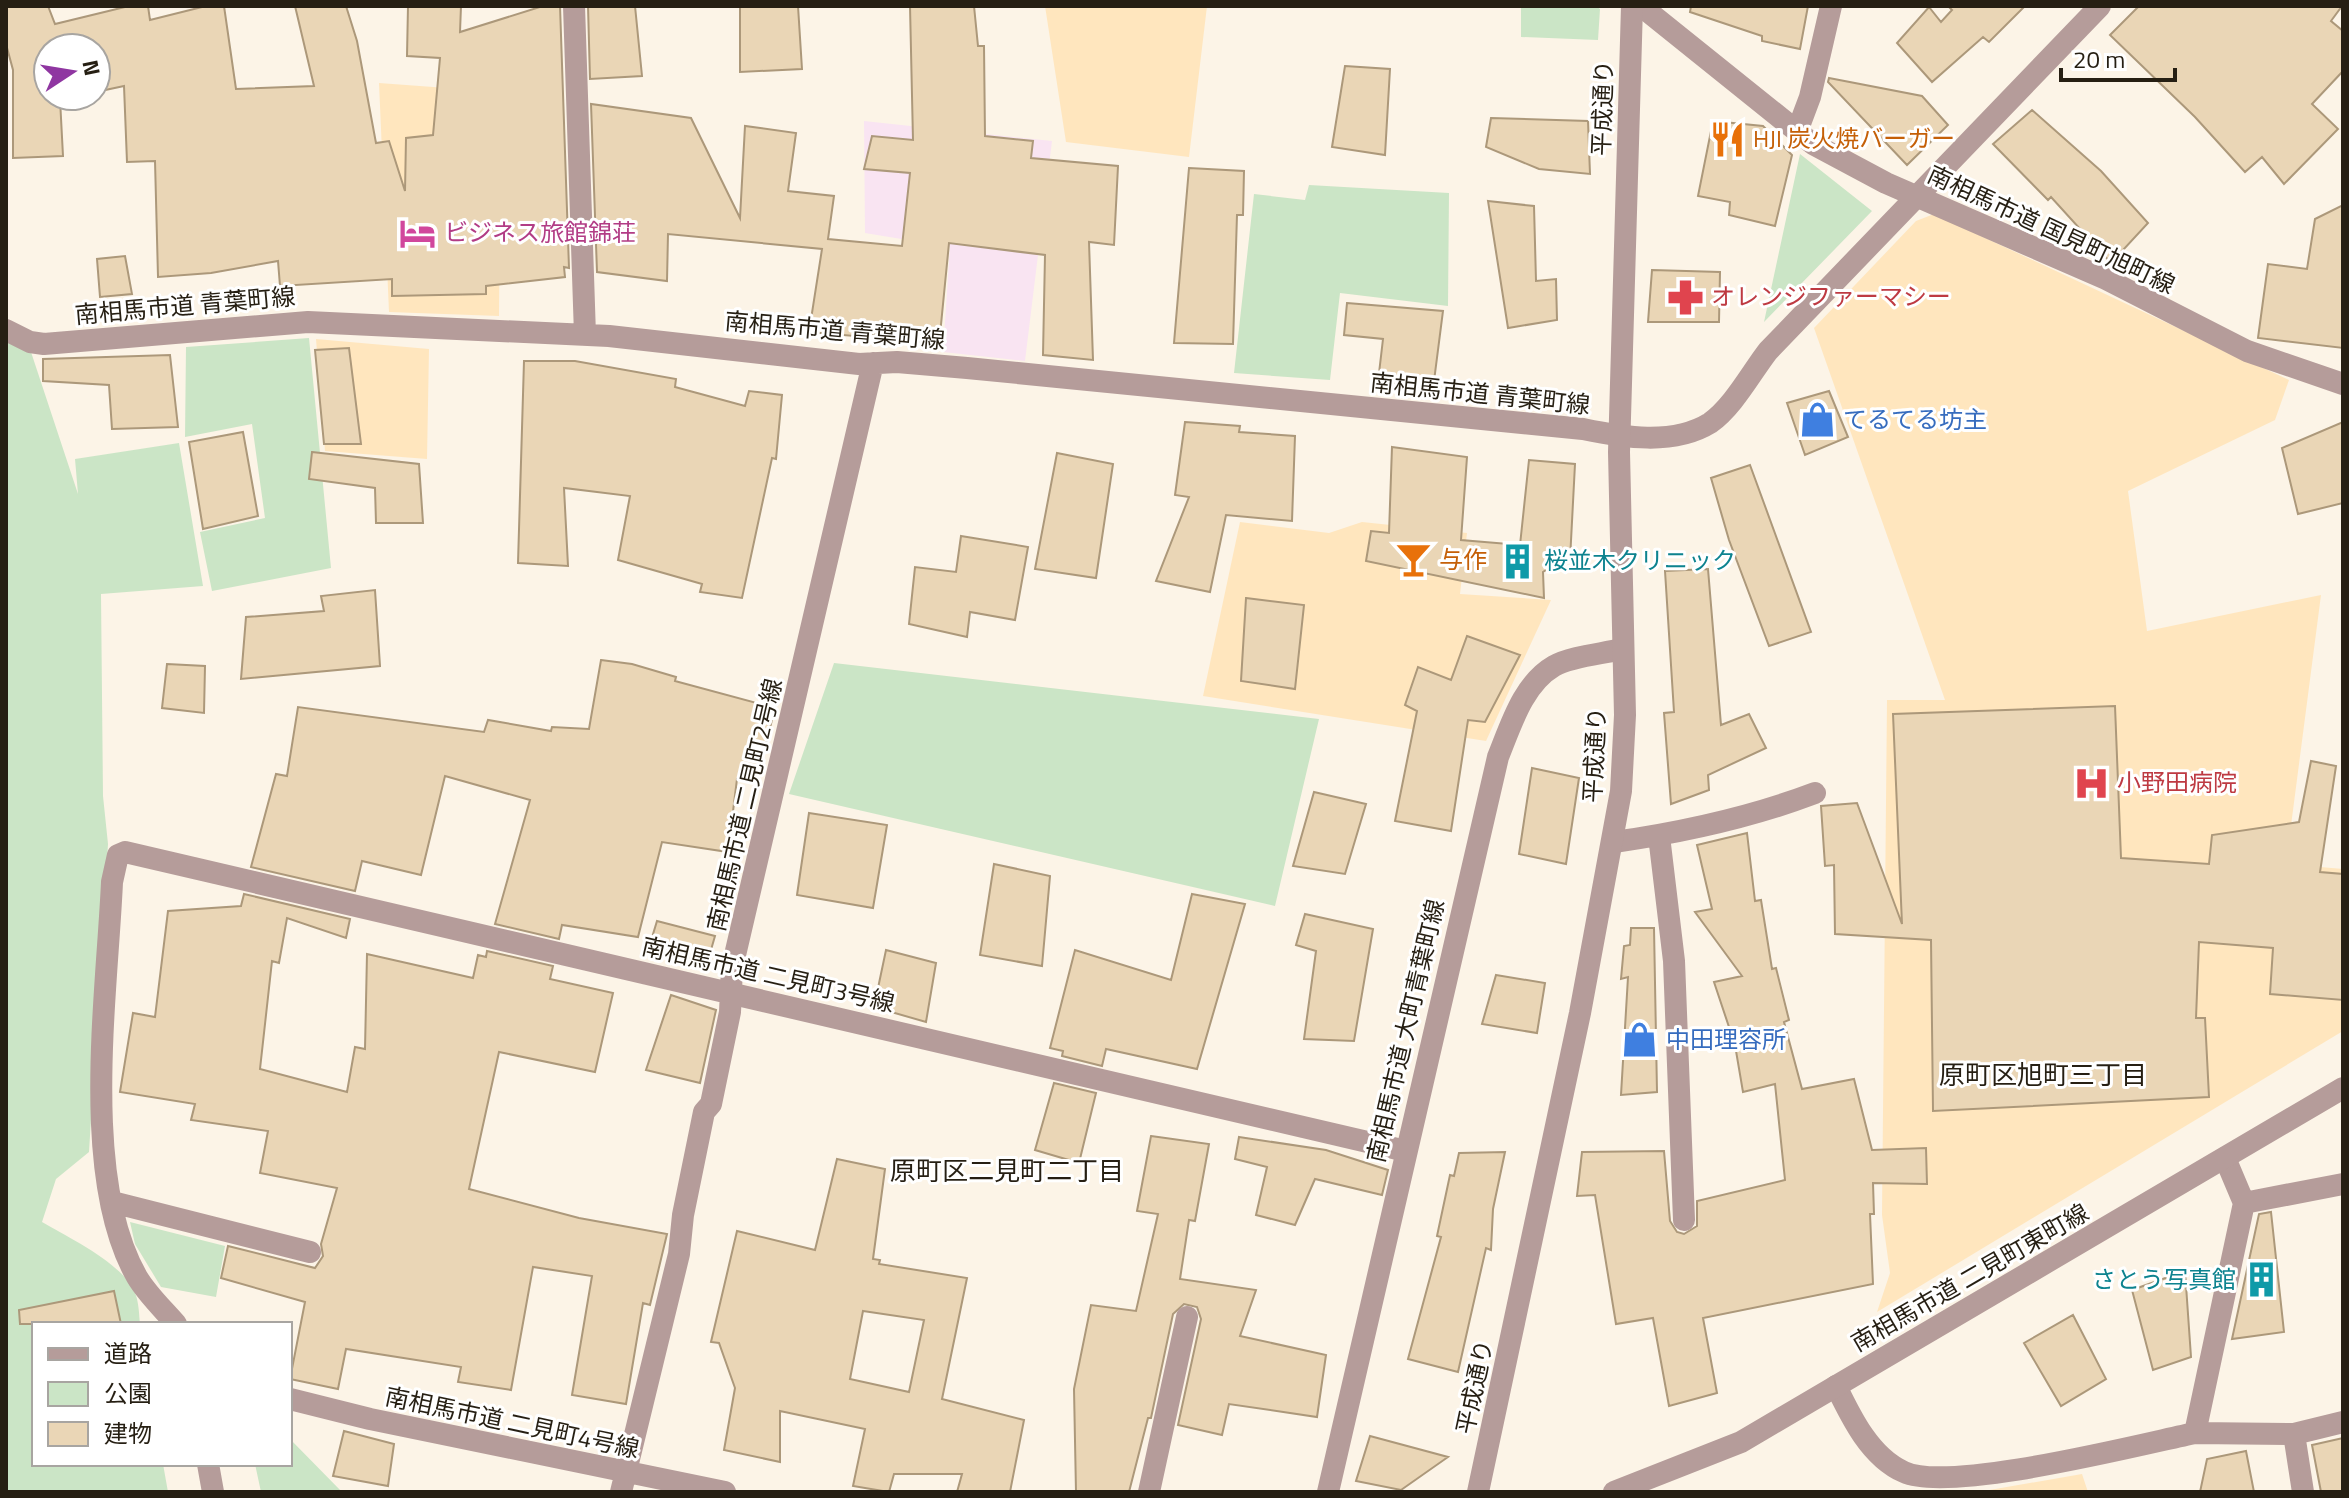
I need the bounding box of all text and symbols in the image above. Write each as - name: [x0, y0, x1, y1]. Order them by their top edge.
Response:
- north arrow: [32, 32, 112, 112]
- scale bar: [2061, 32, 2175, 82]
- text: 20 m: [2073, 41, 2125, 77]
- text: N: [73, 57, 110, 79]
- street label: 平成通り: [1582, 59, 1622, 157]
- restaurant icon: HJI 炭火焼バーガー: [1708, 120, 1746, 158]
- place label: HJI 炭火焼バーガー: [1753, 120, 1955, 156]
- street label: 南相馬市道 国見町旭町線: [1922, 156, 2181, 302]
- hotel icon: ビジネス旅館錦荘: [399, 214, 437, 252]
- place label: ビジネス旅館錦荘: [444, 214, 636, 250]
- street label: 南相馬市道 青葉町線: [73, 277, 297, 333]
- pharmacy icon: オレンジファーマシー: [1666, 278, 1704, 316]
- place label: オレンジファーマシー: [1711, 278, 1951, 314]
- street label: 南相馬市道 青葉町線: [723, 302, 947, 358]
- street label: 南相馬市道 青葉町線: [1368, 364, 1592, 422]
- shop icon: てるてる坊主: [1798, 401, 1836, 439]
- place label: てるてる坊主: [1843, 401, 1987, 437]
- bar icon: 与作: [1394, 541, 1432, 579]
- place label: 与作: [1439, 541, 1487, 577]
- building icon: 桜並木クリニック: [1499, 542, 1537, 580]
- place label: 桜並木クリニック: [1544, 542, 1736, 578]
- street label: 南相馬市道 二見町2号線: [697, 675, 791, 935]
- street label: 平成通り: [1574, 706, 1614, 804]
- hospital icon: 小野田病院: [2072, 764, 2110, 802]
- place label: 小野田病院: [2117, 764, 2237, 800]
- street label: 南相馬市道 大町青葉町線: [1357, 896, 1453, 1166]
- street label: 南相馬市道 二見町3号線: [638, 927, 898, 1021]
- shop icon: 中田理容所: [1621, 1021, 1659, 1059]
- place label: 中田理容所: [1666, 1021, 1786, 1057]
- district label: 原町区旭町三丁目: [1939, 1055, 2147, 1094]
- district label: 原町区二見町二丁目: [890, 1151, 1124, 1190]
- street label: 南相馬市道 二見町東町線: [1844, 1194, 2095, 1360]
- place label: さとう写真館: [2092, 1261, 2236, 1297]
- building icon: さとう写真館: [2243, 1261, 2281, 1299]
- legend: [32, 1322, 292, 1466]
- text: 道路: [104, 1335, 152, 1371]
- street label: 平成通り: [1446, 1336, 1502, 1437]
- text: 公園: [104, 1375, 152, 1411]
- street label: 南相馬市道 二見町4号線: [382, 1378, 642, 1467]
- text: 建物: [104, 1415, 152, 1451]

